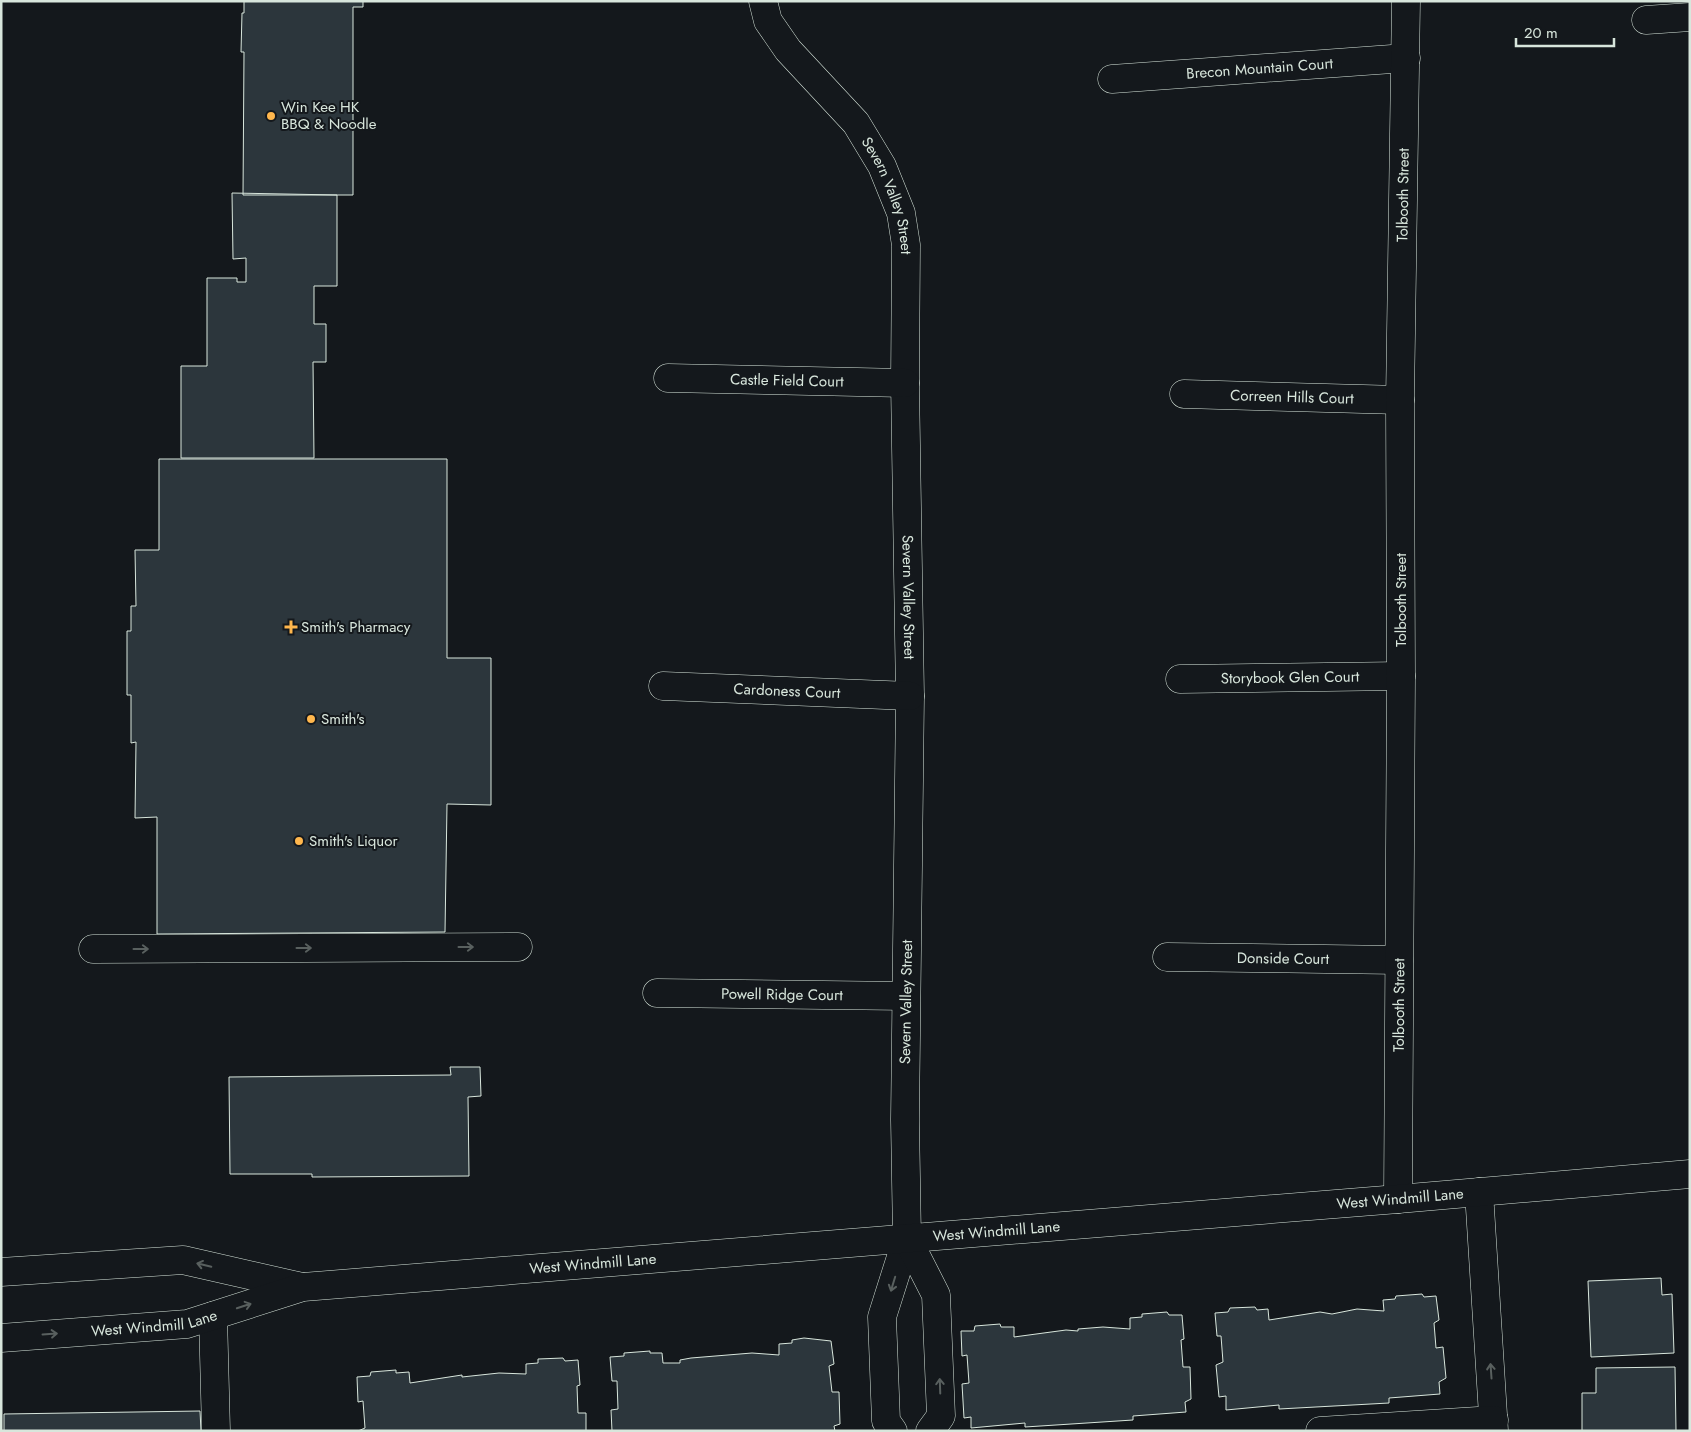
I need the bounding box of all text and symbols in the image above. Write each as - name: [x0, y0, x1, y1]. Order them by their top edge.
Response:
- scale bar: [1516, 15, 1614, 47]
- text: 20 m: [1524, 22, 1558, 44]
- street label: Brecon Mountain Court: [1185, 52, 1334, 85]
- place label: Win Kee HK BBQ & Noodle: [281, 96, 377, 135]
- marker: Win Kee HK BBQ & Noodle: [265, 110, 277, 122]
- street label: Severn Valley Street: [856, 133, 917, 255]
- street label: Tolbooth Street: [1391, 147, 1415, 242]
- street label: Castle Field Court: [730, 368, 844, 393]
- street label: Correen Hills Court: [1230, 384, 1354, 410]
- street label: Severn Valley Street: [896, 535, 920, 660]
- street label: Tolbooth Street: [1390, 553, 1412, 647]
- place label: Smith's Pharmacy: [301, 616, 411, 638]
- marker: Smith's Pharmacy: [285, 621, 297, 633]
- street label: Storybook Glen Court: [1220, 666, 1360, 689]
- street label: Cardoness Court: [733, 678, 841, 704]
- place label: Smith's: [321, 708, 365, 730]
- marker: Smith's: [305, 713, 317, 725]
- place label: Smith's Liquor: [309, 830, 398, 852]
- marker: Smith's Liquor: [293, 835, 305, 847]
- street label: Severn Valley Street: [894, 939, 918, 1064]
- one-way arrow: [296, 943, 312, 953]
- one-way arrow: [458, 943, 474, 952]
- one-way arrow: [133, 944, 149, 954]
- street label: Donside Court: [1237, 947, 1330, 970]
- street label: Tolbooth Street: [1388, 958, 1410, 1052]
- street label: Powell Ridge Court: [721, 983, 843, 1006]
- street label: West Windmill Lane: [1336, 1182, 1465, 1215]
- street label: West Windmill Lane: [932, 1215, 1061, 1247]
- street label: West Windmill Lane: [528, 1248, 657, 1280]
- one-way arrow: [197, 1260, 213, 1269]
- one-way arrow: [887, 1276, 897, 1292]
- one-way arrow: [236, 1300, 252, 1310]
- street label: West Windmill Lane: [90, 1304, 220, 1342]
- one-way arrow: [42, 1329, 58, 1339]
- one-way arrow: [1486, 1364, 1495, 1380]
- one-way arrow: [935, 1378, 944, 1394]

